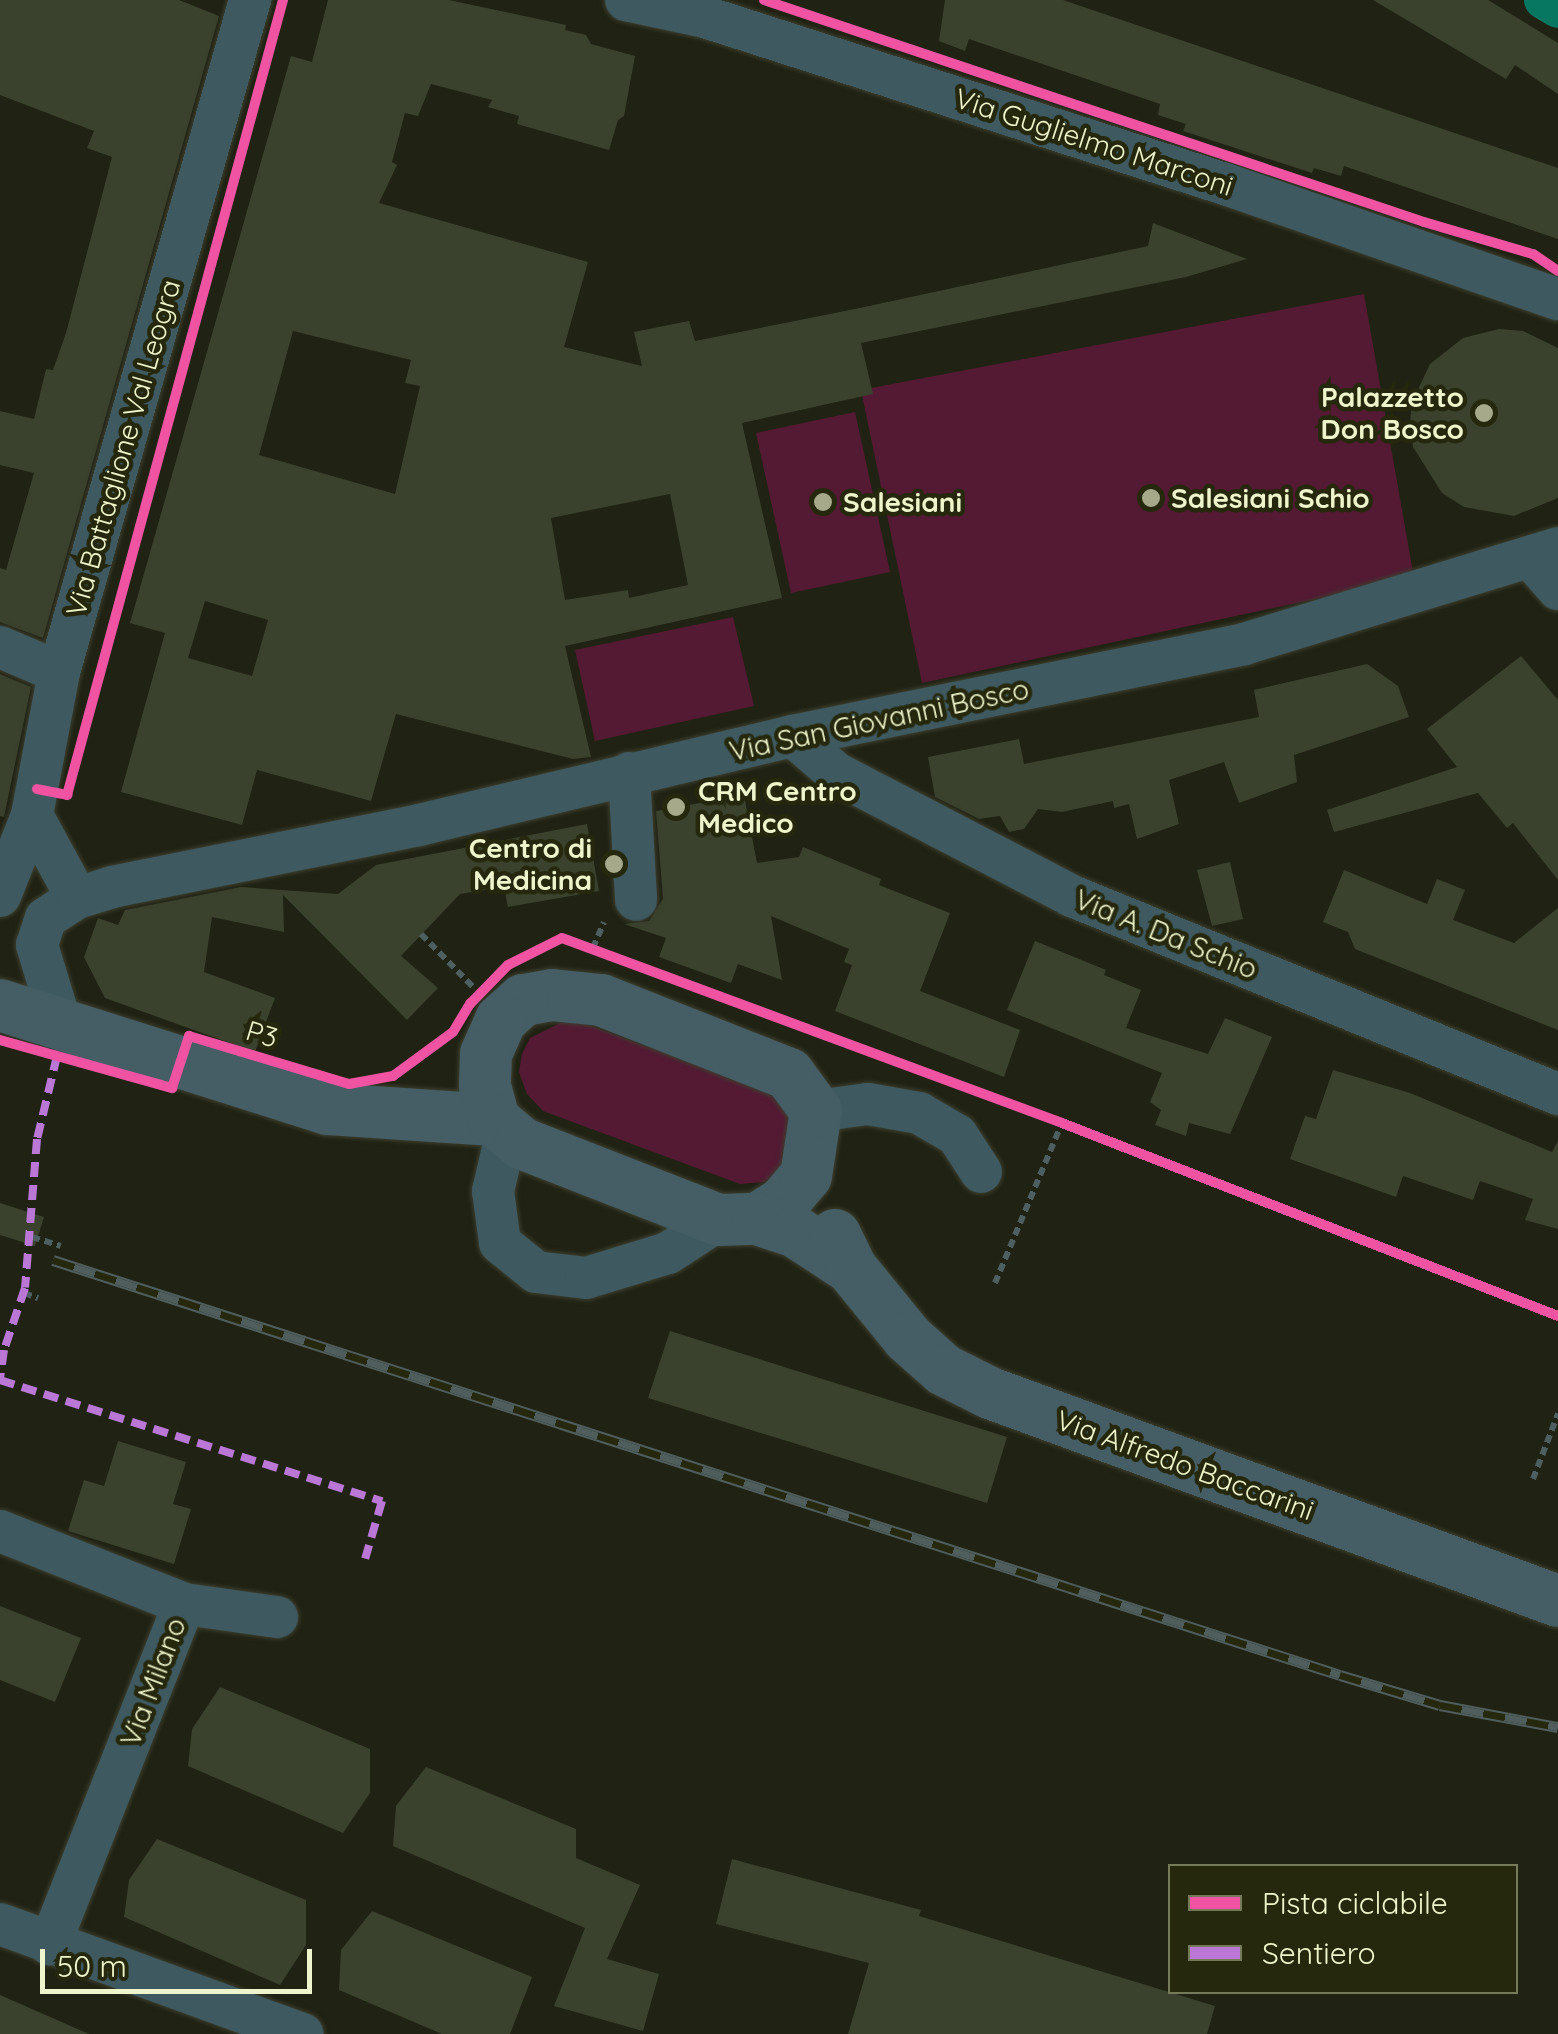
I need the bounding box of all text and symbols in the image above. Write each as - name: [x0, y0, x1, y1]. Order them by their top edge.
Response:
- street label: Via Guglielmo Marconi: [951, 81, 1237, 203]
- street label: Via Battaglione Val Leogra: [59, 276, 187, 620]
- place label: Palazzetto Don Bosco: [1320, 380, 1464, 446]
- marker: Palazzetto Don Bosco: [1473, 402, 1495, 424]
- place label: Salesiani Schio: [1171, 481, 1370, 515]
- place label: Salesiani: [843, 485, 962, 519]
- marker: Salesiani Schio: [1140, 487, 1162, 509]
- marker: Salesiani: [812, 491, 834, 513]
- street label: Via San Giovanni Bosco: [726, 672, 1032, 768]
- place label: CRM Centro Medico: [698, 774, 857, 840]
- marker: CRM Centro Medico: [663, 794, 689, 820]
- place label: Centro di Medicina: [469, 831, 592, 897]
- marker: Centro di Medicina: [601, 851, 627, 877]
- street label: Via A. Da Schio: [1070, 882, 1262, 986]
- street label: P3: [242, 1013, 282, 1055]
- street label: Via Alfredo Baccarini: [1052, 1403, 1318, 1527]
- street label: Via Milano: [113, 1613, 193, 1751]
- legend: [1168, 1864, 1518, 1994]
- text: Pista ciclabile: [1262, 1884, 1448, 1922]
- scale bar: [45, 1929, 318, 1991]
- text: Sentiero: [1262, 1934, 1376, 1972]
- text: 50 m: [57, 1947, 127, 1985]

